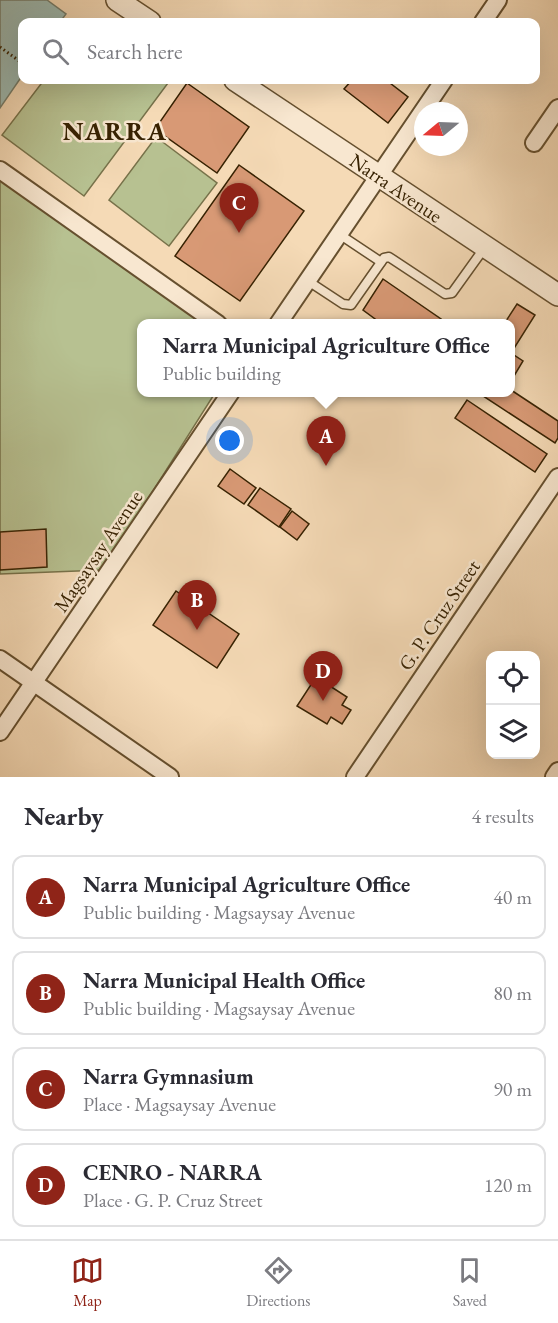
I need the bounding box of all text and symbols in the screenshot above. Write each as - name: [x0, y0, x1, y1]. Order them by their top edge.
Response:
- search box: [18, 18, 540, 84]
- icon: search: [39, 35, 72, 68]
- text: Search here: [87, 37, 182, 66]
- north arrow: [414, 102, 468, 156]
- district label: NARRA: [62, 114, 168, 148]
- street label: Narra Avenue: [345, 147, 448, 229]
- pin: C: [220, 184, 258, 233]
- popup: [137, 319, 515, 397]
- text: Narra Municipal Agriculture Office: [162, 331, 490, 360]
- text: Public building: [162, 360, 281, 386]
- pin: A: [306, 416, 346, 466]
- your location: [215, 426, 244, 455]
- street label: Magsaysay Avenue: [48, 485, 149, 617]
- street label: G. P. Cruz Street: [392, 554, 486, 675]
- pin: B: [178, 580, 216, 630]
- map controls: [486, 651, 540, 759]
- button: locate: [486, 651, 540, 705]
- pin: D: [304, 652, 342, 701]
- button: layers: [486, 705, 540, 759]
- text: Nearby: [24, 799, 104, 833]
- text: 4 results: [471, 803, 534, 829]
- text: Narra Municipal Agriculture Office: [83, 870, 410, 899]
- text: A: [38, 884, 53, 910]
- text: 40 m: [493, 884, 532, 910]
- text: Public building · Magsaysay Avenue: [83, 899, 355, 925]
- text: Narra Municipal Health Office: [83, 966, 365, 995]
- text: B: [39, 980, 52, 1006]
- text: 80 m: [493, 980, 532, 1006]
- text: Public building · Magsaysay Avenue: [83, 995, 355, 1021]
- text: Narra Gymnasium: [83, 1062, 254, 1091]
- text: C: [38, 1076, 53, 1102]
- text: 90 m: [493, 1076, 532, 1102]
- text: Place · Magsaysay Avenue: [83, 1091, 276, 1117]
- text: CENRO - NARRA: [83, 1158, 262, 1187]
- text: D: [38, 1172, 53, 1198]
- text: 120 m: [484, 1172, 532, 1198]
- text: Place · G. P. Cruz Street: [83, 1187, 263, 1213]
- tab: Map: [71, 1254, 104, 1311]
- tab: Directions: [246, 1254, 311, 1311]
- tab: Saved: [453, 1254, 487, 1311]

